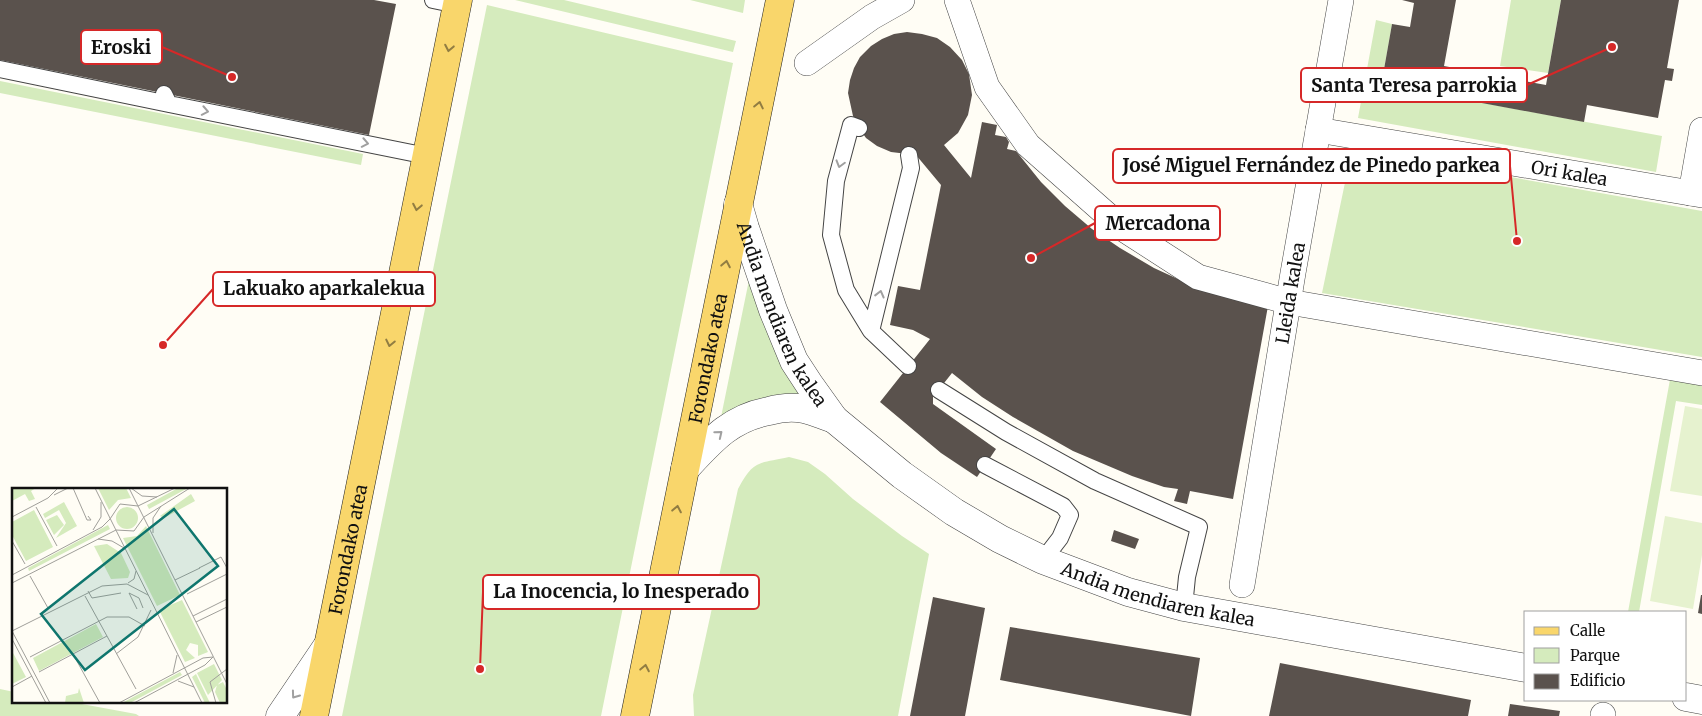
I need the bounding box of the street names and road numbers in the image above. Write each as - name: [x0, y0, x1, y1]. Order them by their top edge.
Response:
- street label: Ori kalea: [1529, 155, 1610, 190]
- street label: Andia mendiaren kalea: [732, 218, 833, 411]
- street label: Lleida kalea: [1270, 240, 1310, 345]
- street label: Forondako atea: [683, 291, 732, 425]
- street label: Forondako atea: [323, 482, 372, 617]
- street label: Andia mendiaren kalea: [1057, 556, 1257, 631]

